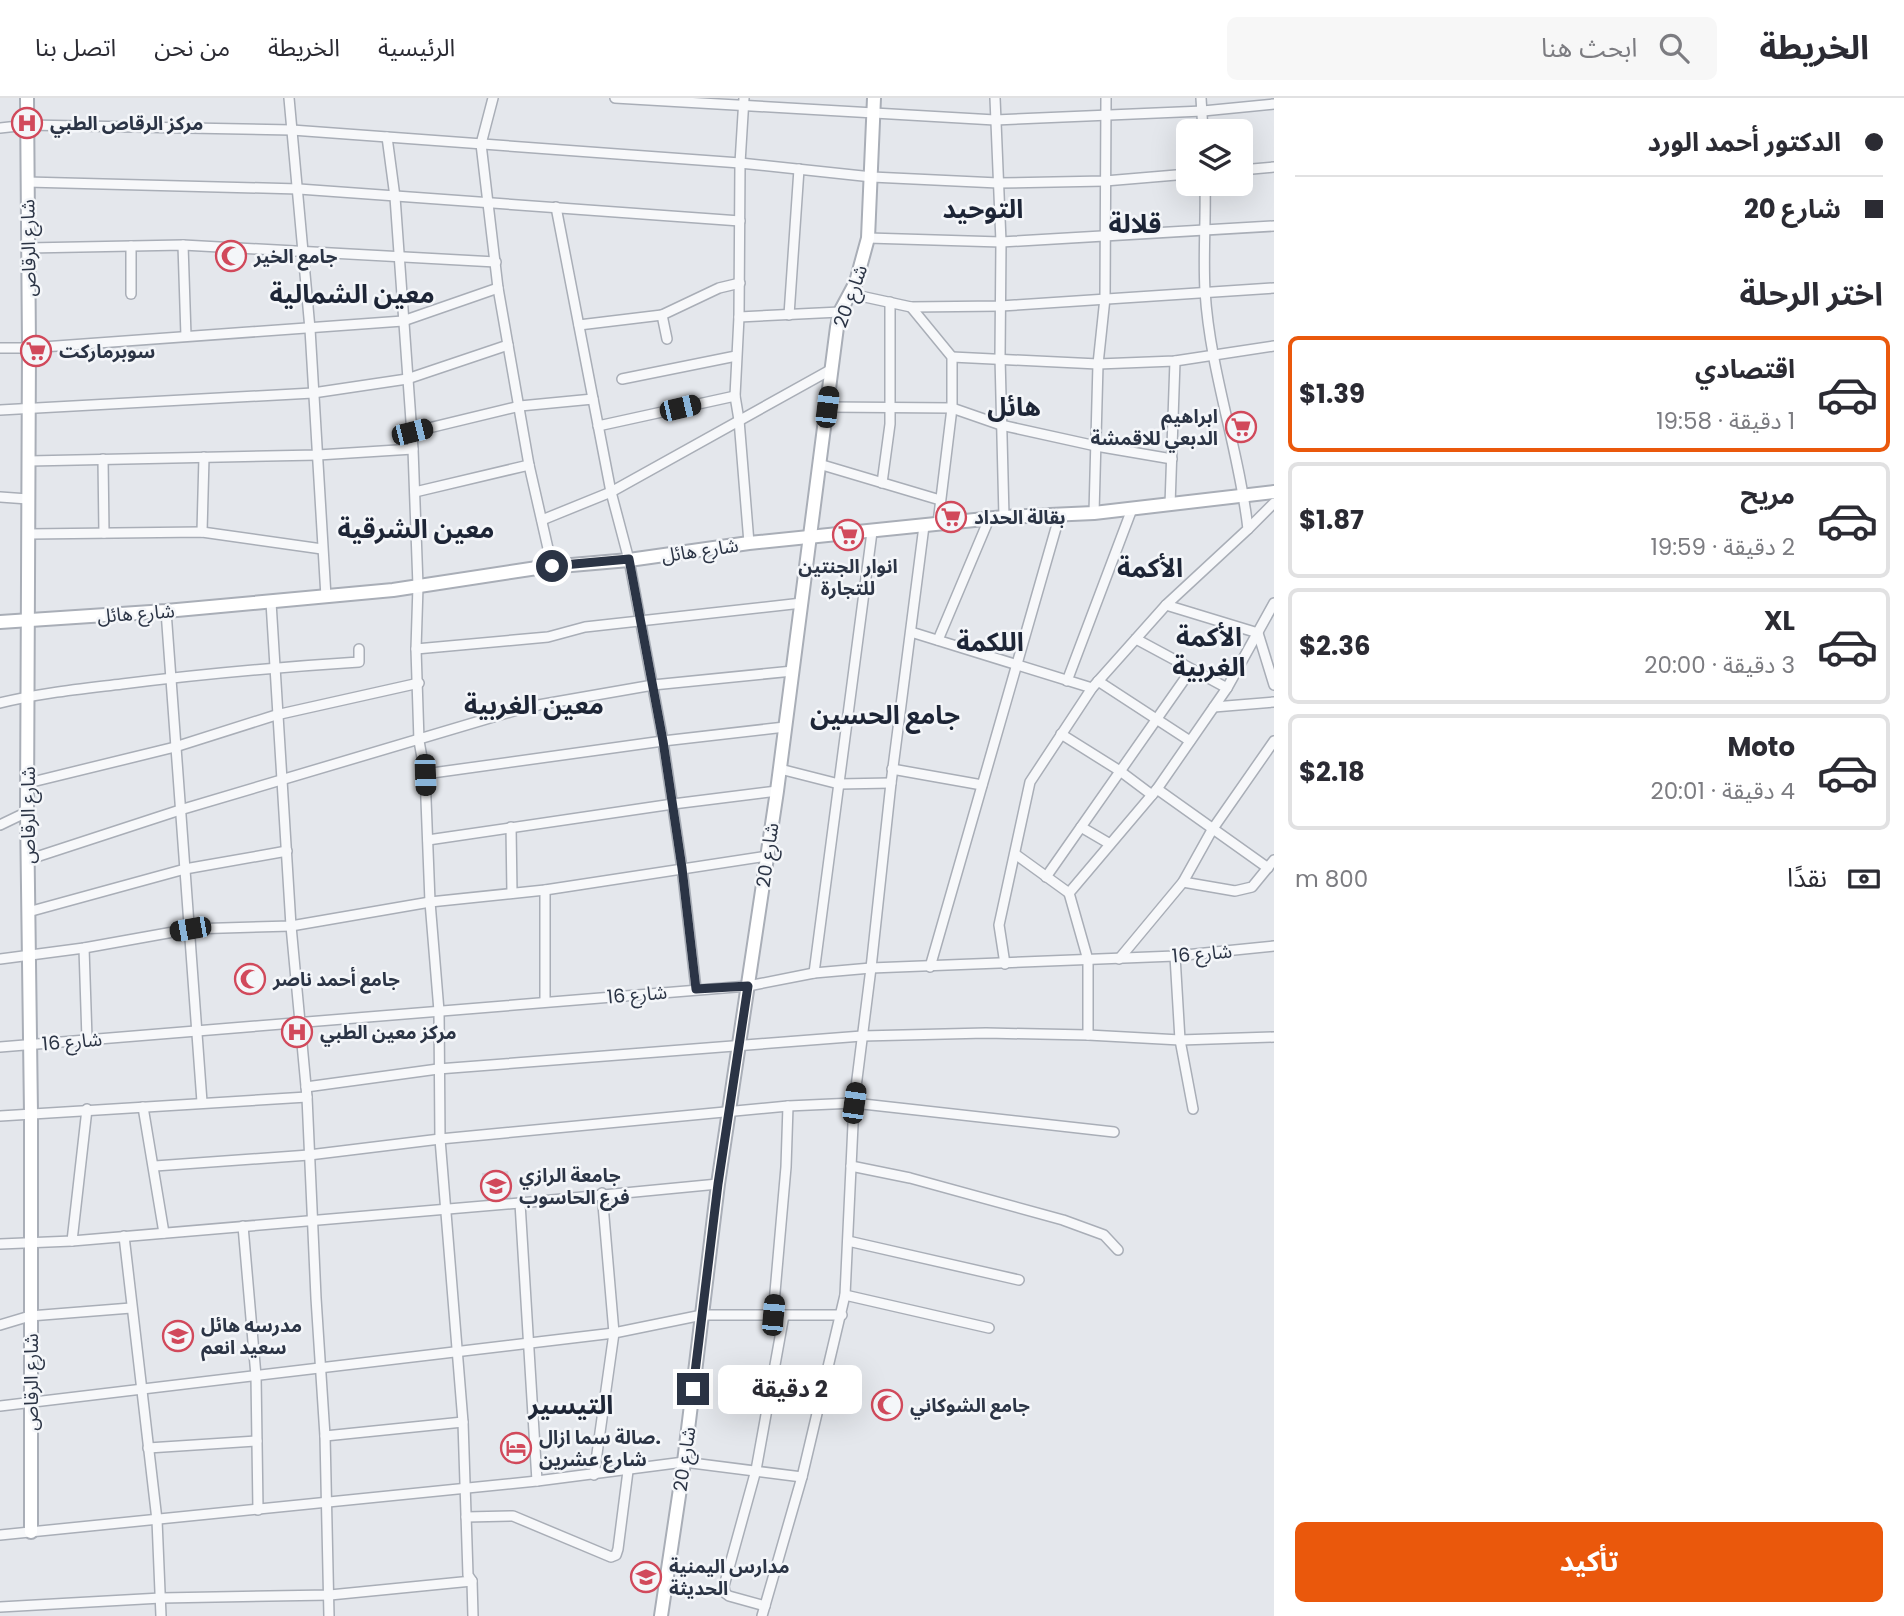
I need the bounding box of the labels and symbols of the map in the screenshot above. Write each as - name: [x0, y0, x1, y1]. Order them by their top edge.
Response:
- hospital icon: مركز الرقاص الطبي: [10, 106, 44, 140]
- place label: مركز الرقاص الطبي: [50, 110, 203, 138]
- district label: التوحيد: [943, 191, 1023, 227]
- street label: شارع الرقاص: [14, 199, 43, 297]
- district label: قلالة: [1108, 206, 1162, 242]
- mosque icon: جامع الخير: [214, 239, 248, 273]
- place label: جامع الخير: [253, 243, 338, 271]
- street label: شارع 20: [827, 261, 874, 331]
- district label: معين الشمالية: [269, 276, 435, 312]
- supermarket icon: سوبرماركت: [19, 334, 53, 368]
- place label: سوبرماركت: [59, 338, 155, 365]
- car: [815, 385, 840, 429]
- district label: هائل: [987, 389, 1041, 425]
- car: [658, 393, 703, 423]
- place label: ابراهيم الدبعي للاقمشة: [1091, 403, 1218, 453]
- supermarket icon: ابراهيم الدبعي للاقمشة: [1224, 410, 1258, 444]
- car: [390, 417, 435, 447]
- supermarket icon: بقالة الحداد: [934, 500, 968, 534]
- place label: بقالة الحداد: [974, 504, 1065, 531]
- district label: معين الشرقية: [337, 511, 495, 547]
- supermarket icon: انوار الجنتين للتجارة: [831, 518, 865, 552]
- street label: شارع هائل: [660, 532, 740, 569]
- route start: [536, 550, 568, 582]
- district label: الأكمة: [1117, 550, 1183, 586]
- place label: انوار الجنتين للتجارة: [798, 553, 898, 602]
- street label: شارع هائل: [96, 597, 176, 630]
- district label: الأكمة الغربية: [1172, 619, 1246, 685]
- district label: اللكمة: [956, 624, 1024, 660]
- district label: معين الغربية: [464, 687, 604, 723]
- district label: جامع الحسين: [810, 697, 960, 734]
- car: [414, 754, 437, 796]
- street label: شارع الرقاص: [15, 766, 42, 864]
- street label: شارع 20: [750, 821, 785, 889]
- car: [168, 915, 213, 943]
- street label: شارع 16: [1171, 937, 1233, 970]
- mosque icon: جامع أحمد ناصر: [233, 962, 267, 996]
- place label: جامع أحمد ناصر: [272, 966, 400, 994]
- street label: شارع 16: [606, 978, 668, 1011]
- hospital icon: مركز معين الطبي: [280, 1015, 314, 1049]
- place label: مركز معين الطبي: [320, 1019, 457, 1047]
- street label: شارع 16: [41, 1025, 103, 1058]
- car: [841, 1081, 868, 1125]
- place label: جامعة الرازي فرع الحاسوب: [519, 1162, 630, 1211]
- school or university icon: جامعة الرازي فرع الحاسوب: [479, 1169, 513, 1203]
- car: [761, 1293, 786, 1337]
- place label: مدرسه هائل سعيد انعم: [201, 1312, 302, 1362]
- school or university icon: مدرسه هائل سعيد انعم: [161, 1319, 195, 1353]
- street label: شارع الرقاص: [18, 1333, 45, 1431]
- callout: 2 دقيقة: [718, 1364, 861, 1414]
- route end: [677, 1373, 709, 1405]
- district label: التيسير: [528, 1387, 613, 1423]
- mosque icon: جامع الشوكاني: [870, 1388, 904, 1422]
- place label: جامع الشوكاني: [910, 1392, 1030, 1420]
- place label: صالة سما ازال. شارع عشرين: [539, 1424, 661, 1473]
- street label: شارع 20: [667, 1425, 702, 1493]
- hotel icon: صالة سما ازال. شارع عشرين: [499, 1431, 533, 1465]
- place label: مدارس اليمنية الحديثة: [669, 1553, 789, 1602]
- school or university icon: مدارس اليمنية الحديثة: [629, 1560, 663, 1594]

